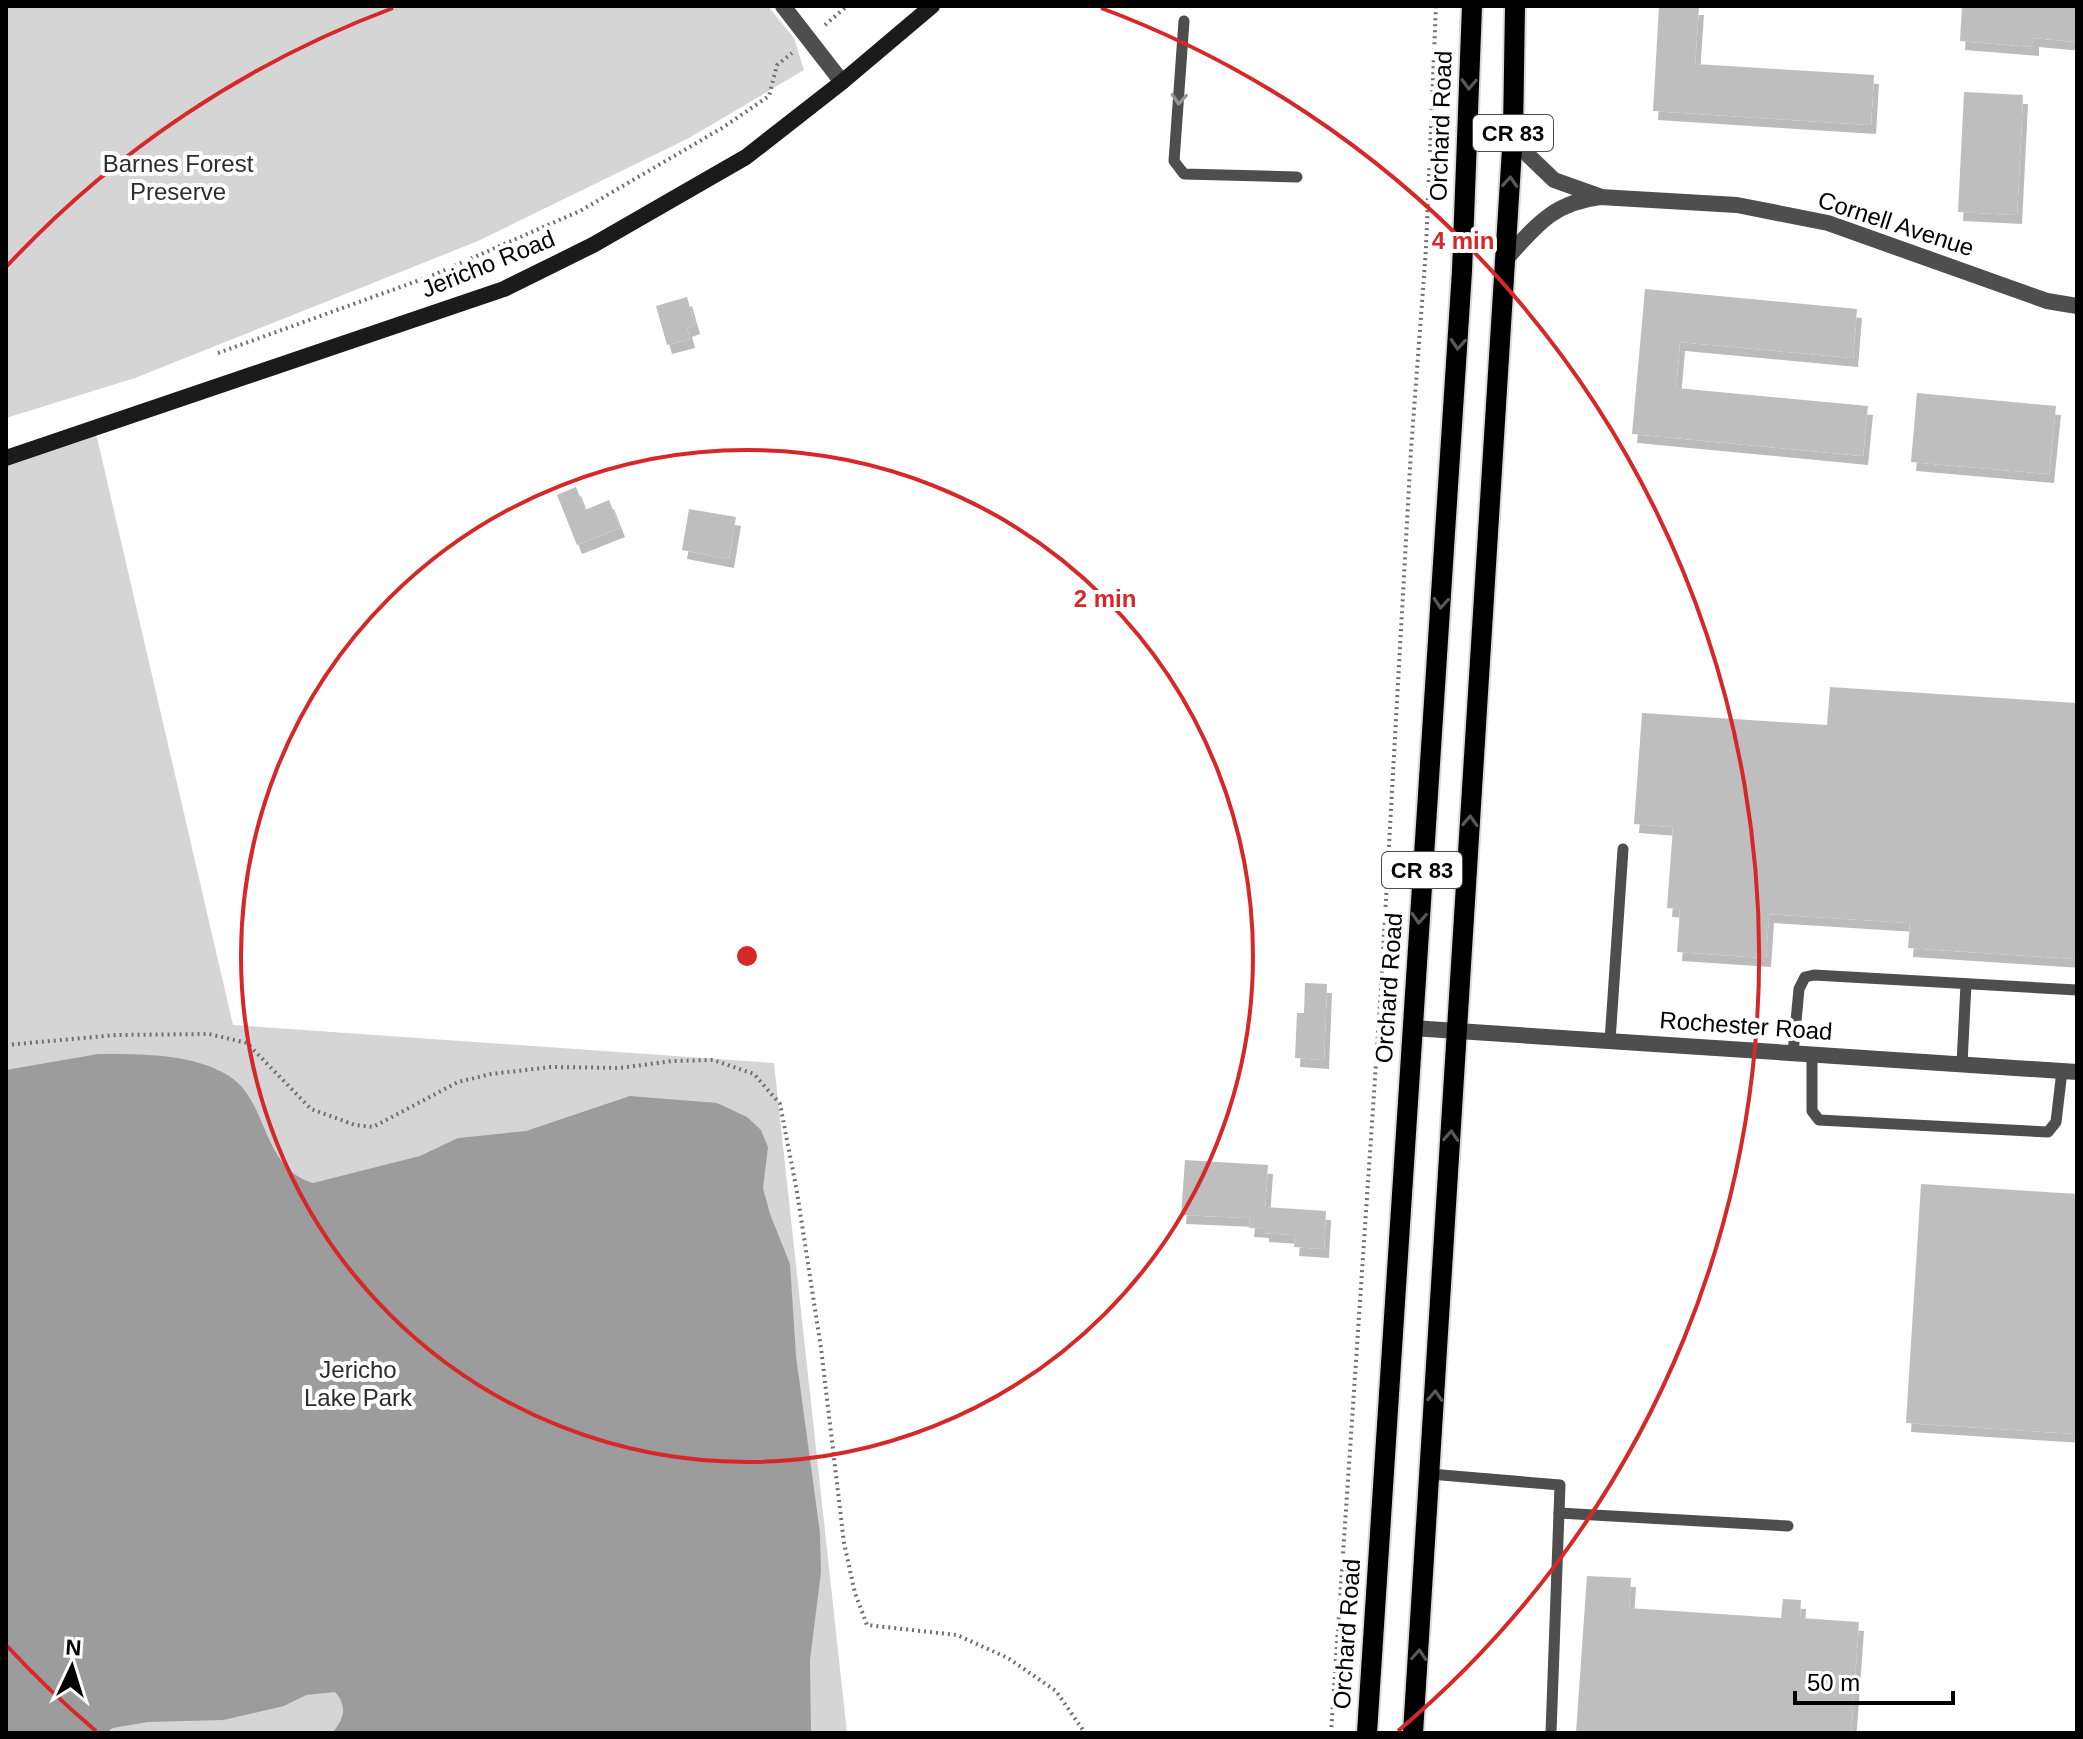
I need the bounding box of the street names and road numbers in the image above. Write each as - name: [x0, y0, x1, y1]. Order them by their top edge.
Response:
- street label: Orchard Road: [1424, 50, 1457, 202]
- road number: CR 83: [1473, 115, 1553, 151]
- street label: Cornell Avenue: [1815, 186, 1978, 261]
- street label: Jericho Road: [417, 225, 558, 303]
- road number: CR 83: [1382, 852, 1462, 888]
- street label: Orchard Road: [1370, 912, 1407, 1064]
- street label: Rochester Road: [1659, 1006, 1833, 1045]
- street label: Orchard Road: [1328, 1558, 1365, 1710]

